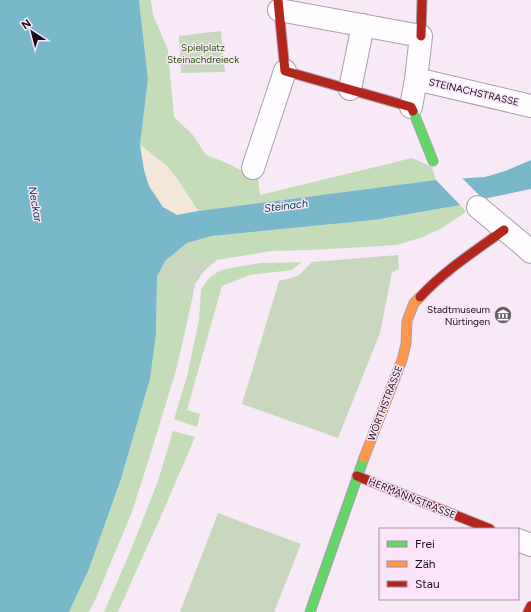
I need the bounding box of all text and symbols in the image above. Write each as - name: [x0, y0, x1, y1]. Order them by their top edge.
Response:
- north arrow: [12, 12, 52, 52]
- text: N: [19, 17, 34, 32]
- park label: Spielplatz Steinachdreieck: [167, 41, 239, 66]
- street label: STEINACHSTRASSE: [428, 75, 520, 109]
- water label: Neckar: [25, 185, 45, 224]
- water label: Steinach: [263, 197, 309, 215]
- place label: Stadtmuseum Nürtingen: [427, 303, 490, 328]
- museum icon: Stadtmuseum Nürtingen: [493, 305, 513, 325]
- street label: WÖRTHSTRASSE: [365, 363, 405, 442]
- street label: HERMANNSTRASSE: [366, 474, 458, 522]
- legend: [379, 528, 519, 600]
- text: Frei: [415, 537, 435, 551]
- text: Zäh: [415, 557, 436, 571]
- text: Stau: [415, 577, 440, 591]

